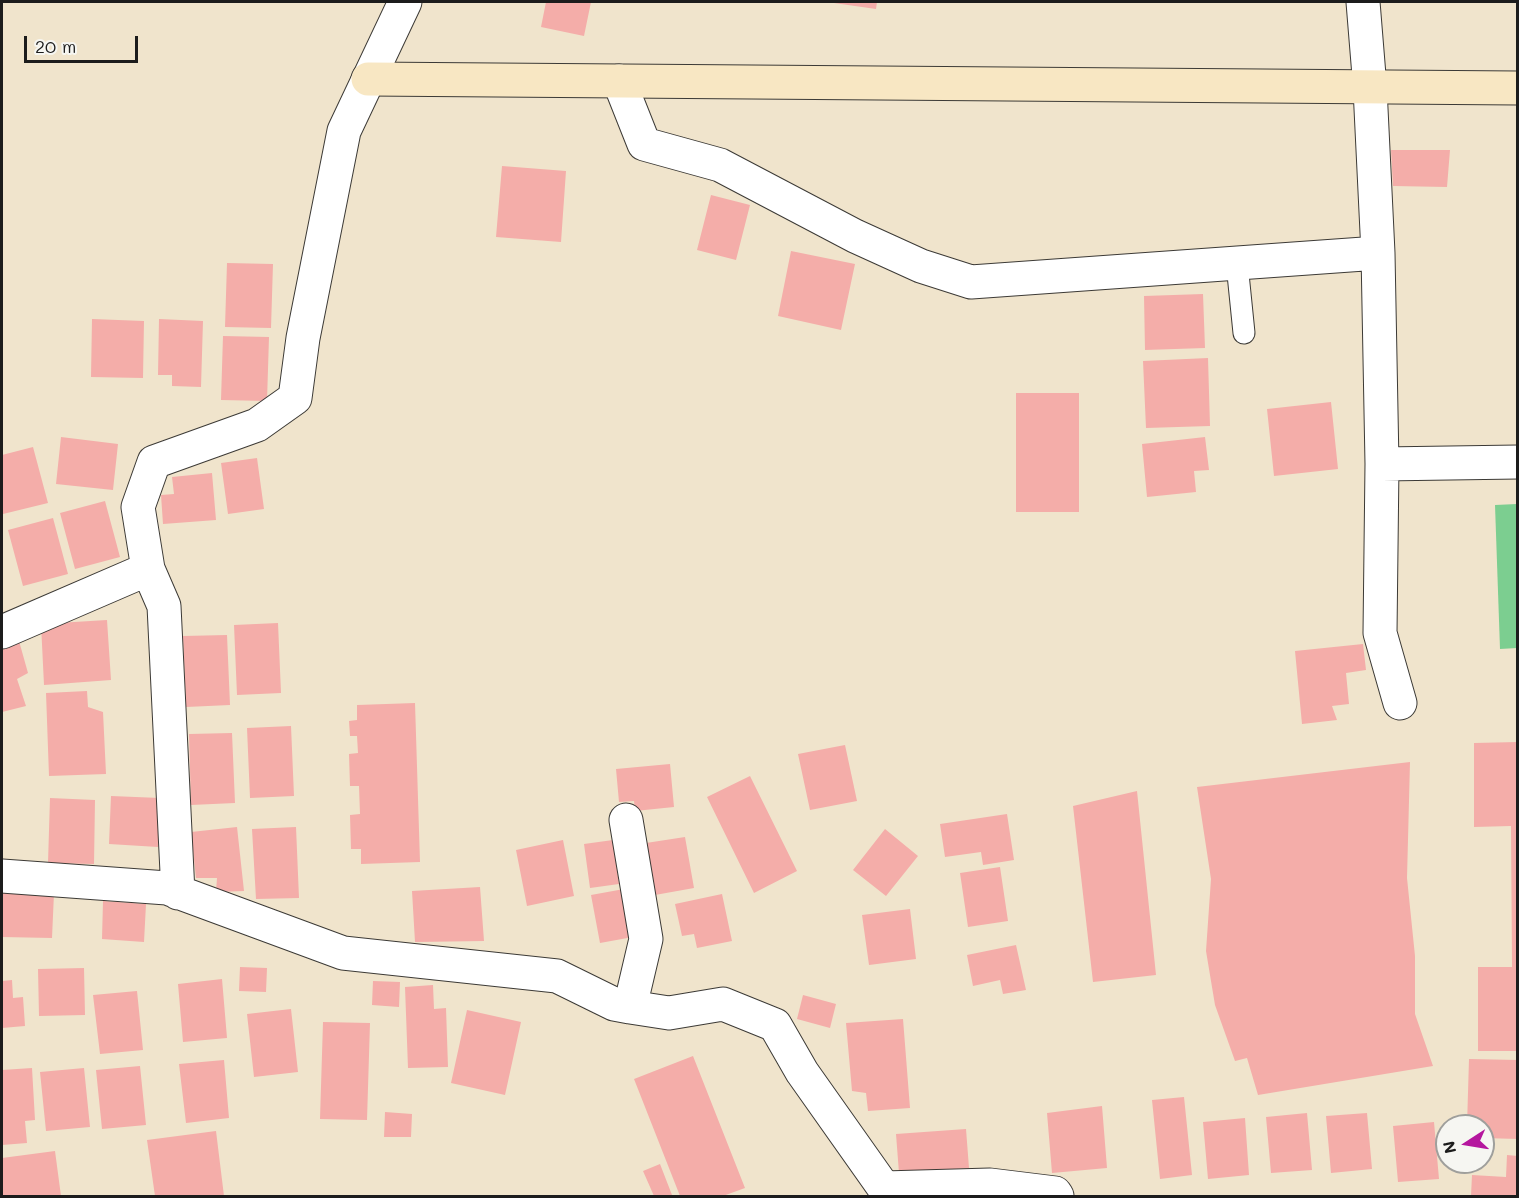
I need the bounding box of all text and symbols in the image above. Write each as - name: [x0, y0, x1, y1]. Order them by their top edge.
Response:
- scale bar: [27, 24, 141, 62]
- text: 20 m: [35, 34, 76, 58]
- north arrow: [1435, 1114, 1495, 1174]
- text: N: [1437, 1139, 1460, 1156]

